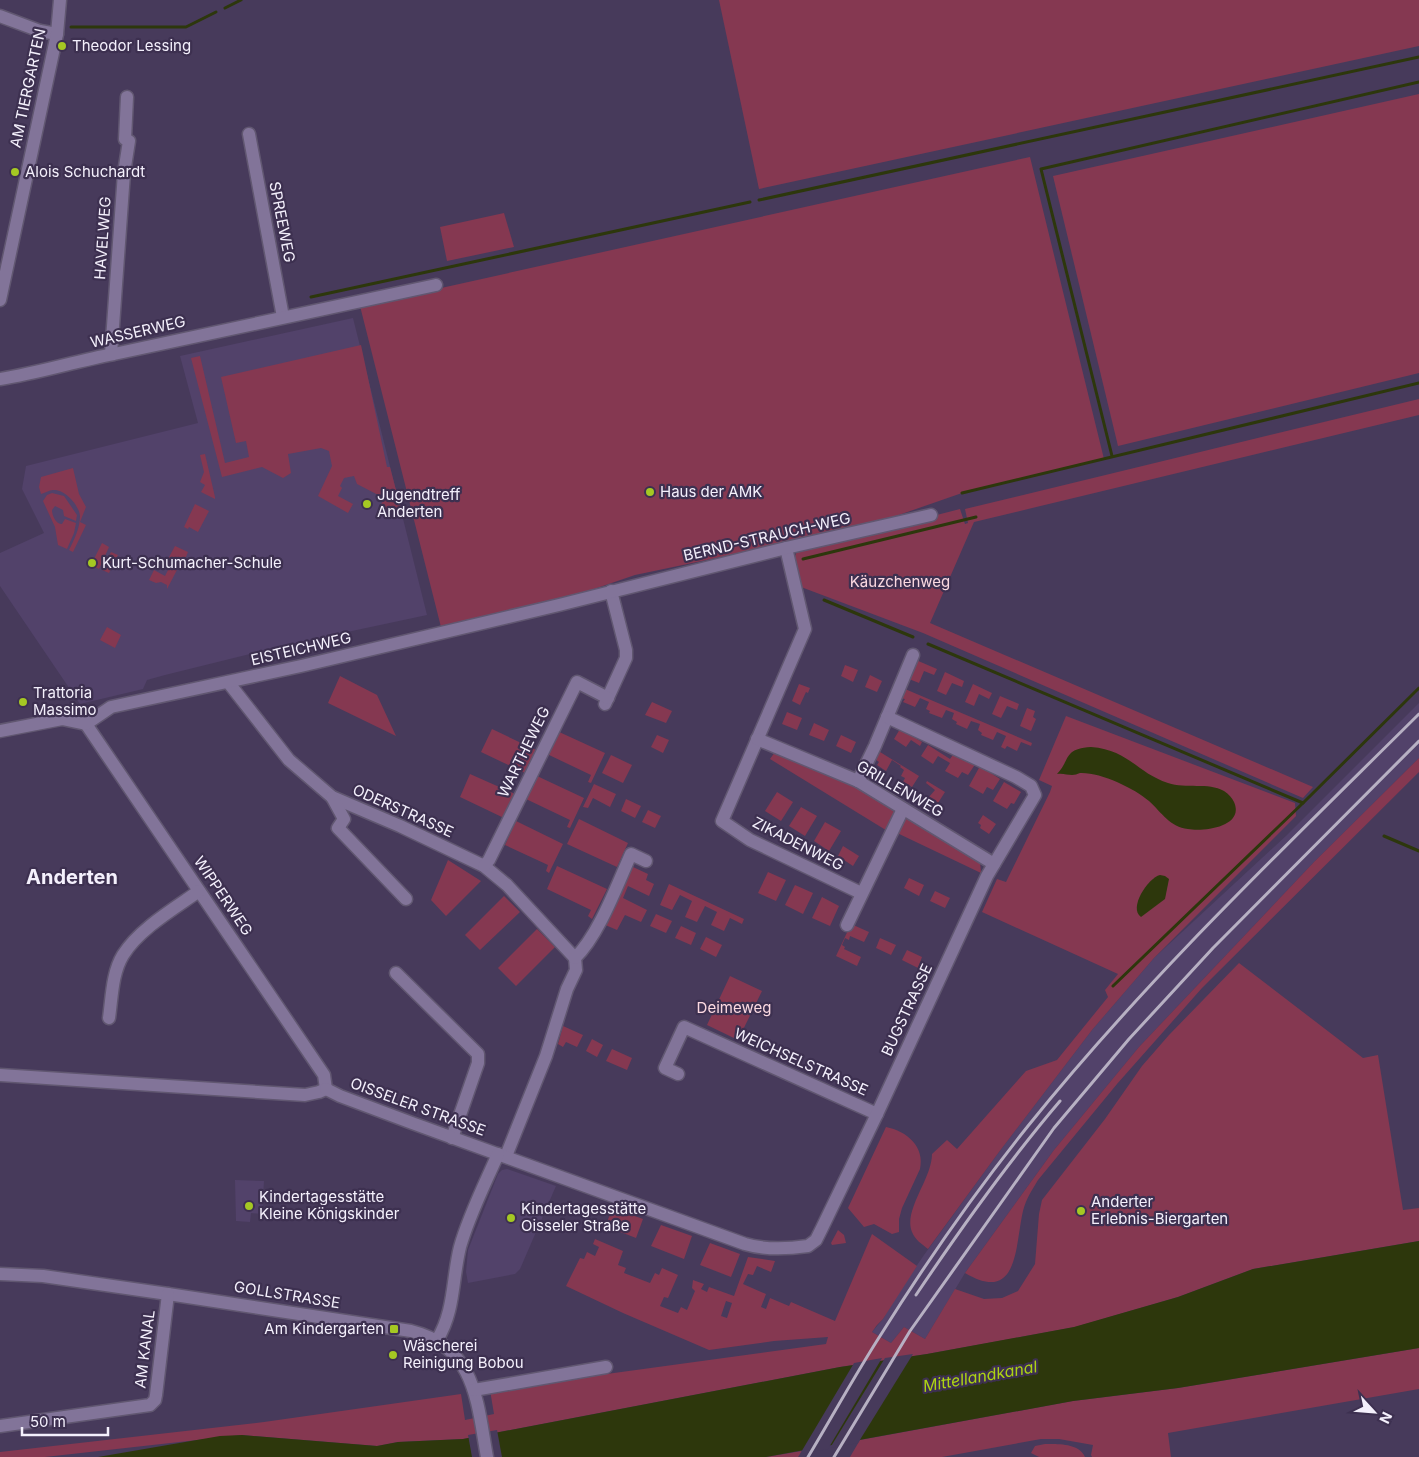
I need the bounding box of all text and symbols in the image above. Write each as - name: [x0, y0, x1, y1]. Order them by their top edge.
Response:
- street label: AM TIERGARTEN: [6, 27, 49, 149]
- place label: Theodor Lessing: [72, 36, 191, 55]
- marker: Theodor Lessing: [56, 40, 68, 52]
- place label: Alois Schuchardt: [25, 162, 145, 181]
- marker: Alois Schuchardt: [9, 166, 21, 178]
- street label: SPREEWEG: [265, 180, 300, 264]
- street label: HAVELWEG: [90, 196, 115, 280]
- street label: WASSERWEG: [88, 311, 187, 352]
- place label: Haus der AMK: [660, 482, 762, 501]
- place label: Jugendtreff Anderten: [377, 485, 461, 521]
- marker: Haus der AMK: [644, 486, 656, 498]
- marker: Jugendtreff Anderten: [361, 498, 373, 510]
- street label: BERND-STRAUCH-WEG: [681, 508, 852, 565]
- place label: Kurt-Schumacher-Schule: [102, 553, 282, 572]
- marker: Kurt-Schumacher-Schule: [86, 557, 98, 569]
- park label: Käuzchenweg: [850, 572, 950, 591]
- street label: EISTEICHWEG: [249, 628, 353, 669]
- place label: Trattoria Massimo: [33, 683, 97, 719]
- marker: Trattoria Massimo: [17, 696, 29, 708]
- street label: WARTHEWEG: [493, 703, 554, 800]
- street label: GRILLENWEG: [853, 756, 947, 821]
- street label: ODERSTRASSE: [350, 780, 457, 841]
- street label: ZIKADENWEG: [749, 812, 847, 875]
- street label: WIPPERWEG: [190, 852, 257, 939]
- district label: Anderten: [26, 865, 118, 889]
- street label: BUGSTRASSE: [877, 961, 936, 1059]
- park label: Deimeweg: [697, 998, 771, 1017]
- street label: WEICHSELSTRASSE: [731, 1023, 871, 1100]
- street label: OISSELER STRASSE: [348, 1073, 488, 1140]
- place label: Kindertagesstätte Kleine Königskinder: [259, 1187, 400, 1223]
- place label: Anderter Erlebnis-Biergarten: [1091, 1192, 1228, 1228]
- place label: Kindertagesstätte Oisseler Straße: [521, 1199, 646, 1235]
- marker: Kindertagesstätte Kleine Königskinder: [243, 1200, 255, 1212]
- marker: Anderter Erlebnis-Biergarten: [1075, 1205, 1087, 1217]
- marker: Kindertagesstätte Oisseler Straße: [505, 1212, 517, 1224]
- street label: GOLLSTRASSE: [233, 1277, 342, 1312]
- street label: AM KANAL: [130, 1309, 159, 1389]
- place label: Am Kindergarten: [264, 1319, 384, 1338]
- marker: Am Kindergarten: [388, 1323, 400, 1335]
- place label: Wäscherei Reinigung Bobou: [403, 1336, 524, 1372]
- marker: Wäscherei Reinigung Bobou: [387, 1349, 399, 1361]
- water label: Mittellandkanal: [921, 1356, 1039, 1396]
- north arrow: [1349, 1387, 1399, 1437]
- scale bar: [22, 1404, 109, 1436]
- text: N: [1376, 1409, 1396, 1426]
- text: 50 m: [30, 1412, 66, 1431]

